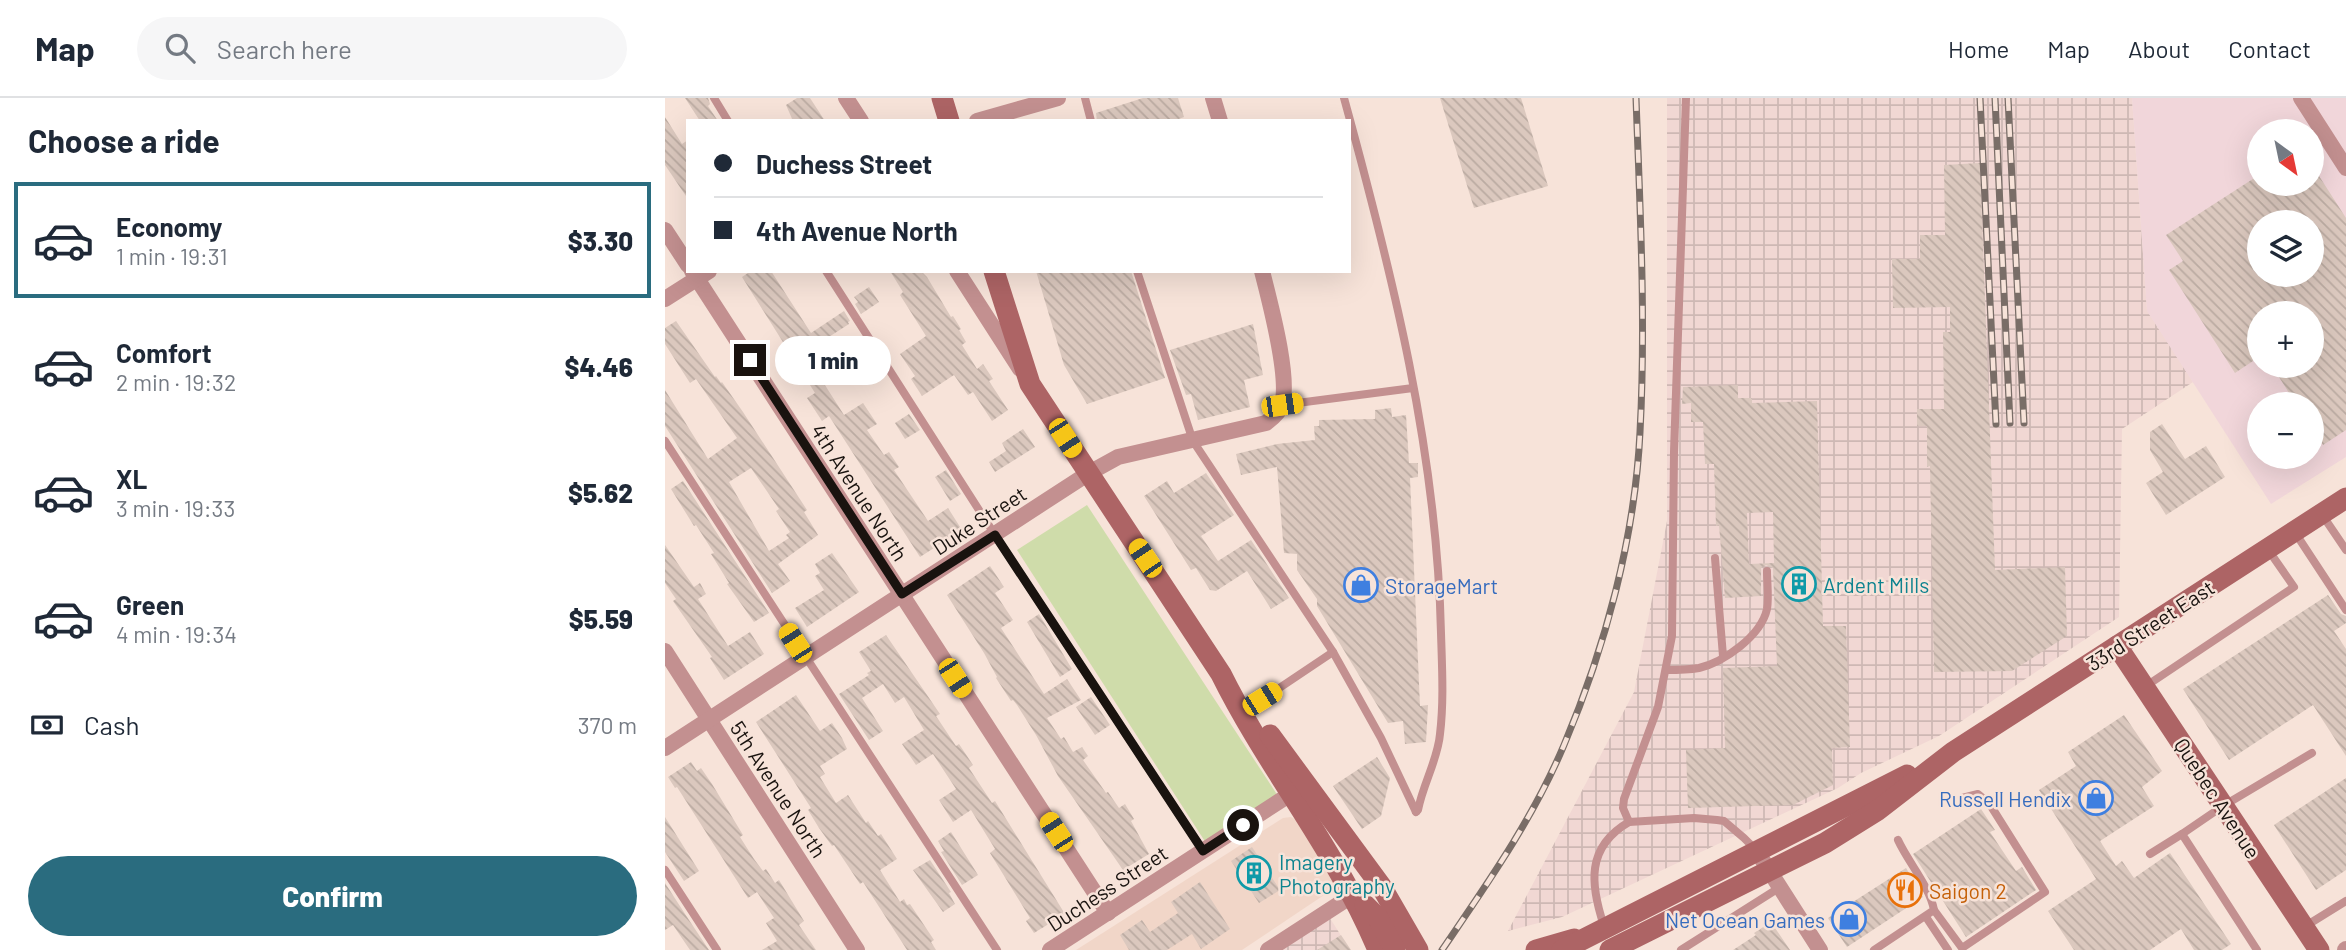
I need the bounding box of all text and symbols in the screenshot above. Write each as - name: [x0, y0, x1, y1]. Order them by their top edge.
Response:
- search box: [137, 17, 627, 80]
- text: Map: [35, 28, 95, 68]
- icon: search: [161, 29, 199, 67]
- text: Search here: [217, 33, 352, 64]
- text: Home: [1948, 34, 2009, 63]
- text: Map: [2047, 34, 2090, 63]
- text: About: [2128, 34, 2190, 63]
- text: Contact: [2228, 34, 2311, 63]
- north arrow: [2247, 119, 2324, 196]
- map controls: [2247, 119, 2324, 469]
- text: Choose a ride: [28, 121, 220, 159]
- text: Duchess Street: [756, 148, 932, 179]
- icon: car: [32, 209, 95, 272]
- button: layers: [2247, 210, 2324, 287]
- text: Economy: [116, 211, 222, 242]
- text: 4th Avenue North: [756, 215, 958, 246]
- text: $3.30: [568, 225, 633, 256]
- text: 1 min · 19:31: [116, 242, 228, 270]
- button: +: [2247, 301, 2324, 378]
- icon: car: [32, 335, 95, 398]
- callout: 1 min: [775, 336, 890, 384]
- text: Comfort: [116, 337, 212, 368]
- route end: [734, 344, 766, 376]
- text: 1 min: [808, 346, 858, 374]
- text: $4.46: [564, 351, 633, 382]
- text: 2 min · 19:32: [116, 368, 236, 396]
- car: [1260, 392, 1305, 418]
- button: −: [2247, 392, 2324, 469]
- car: [1045, 415, 1086, 461]
- street label: 4th Avenue North: [806, 419, 914, 565]
- icon: car: [32, 461, 95, 524]
- text: XL: [116, 463, 147, 494]
- text: $5.62: [568, 477, 633, 508]
- street label: Duke Street: [927, 480, 1031, 560]
- text: 3 min · 19:33: [116, 494, 235, 522]
- car: [1125, 535, 1166, 581]
- building icon: Ardent Mills: [1780, 565, 1818, 603]
- shop icon: StorageMart: [1342, 566, 1380, 604]
- place label: Ardent Mills: [1823, 572, 1929, 597]
- place label: StorageMart: [1385, 573, 1498, 598]
- street label: 33rd Street East: [2081, 574, 2219, 676]
- icon: car: [32, 587, 95, 650]
- text: Green: [116, 589, 184, 620]
- text: $5.59: [569, 603, 633, 634]
- text: 4 min · 19:34: [116, 620, 237, 648]
- car: [775, 620, 816, 666]
- car: [935, 655, 976, 701]
- car: [1239, 679, 1286, 719]
- icon: cash: [28, 706, 66, 744]
- text: Cash: [84, 709, 139, 740]
- text: 370 m: [578, 711, 637, 739]
- street label: 5th Avenue North: [726, 716, 832, 862]
- street label: Quebec Avenue: [2170, 733, 2266, 863]
- shop icon: Russell Hendix: [2077, 779, 2115, 817]
- place label: Russell Hendix: [1939, 786, 2071, 811]
- car: [1036, 809, 1077, 855]
- route start: [1227, 809, 1259, 841]
- street label: Duchess Street: [1042, 840, 1172, 936]
- place label: Imagery Photography: [1279, 849, 1395, 898]
- building icon: Imagery Photography: [1235, 854, 1273, 892]
- button: Confirm: [28, 856, 637, 936]
- restaurant icon: Saigon 2: [1886, 871, 1924, 909]
- place label: Saigon 2: [1929, 878, 2007, 903]
- shop icon: Net Ocean Games: [1830, 900, 1868, 938]
- place label: Net Ocean Games: [1665, 907, 1825, 932]

